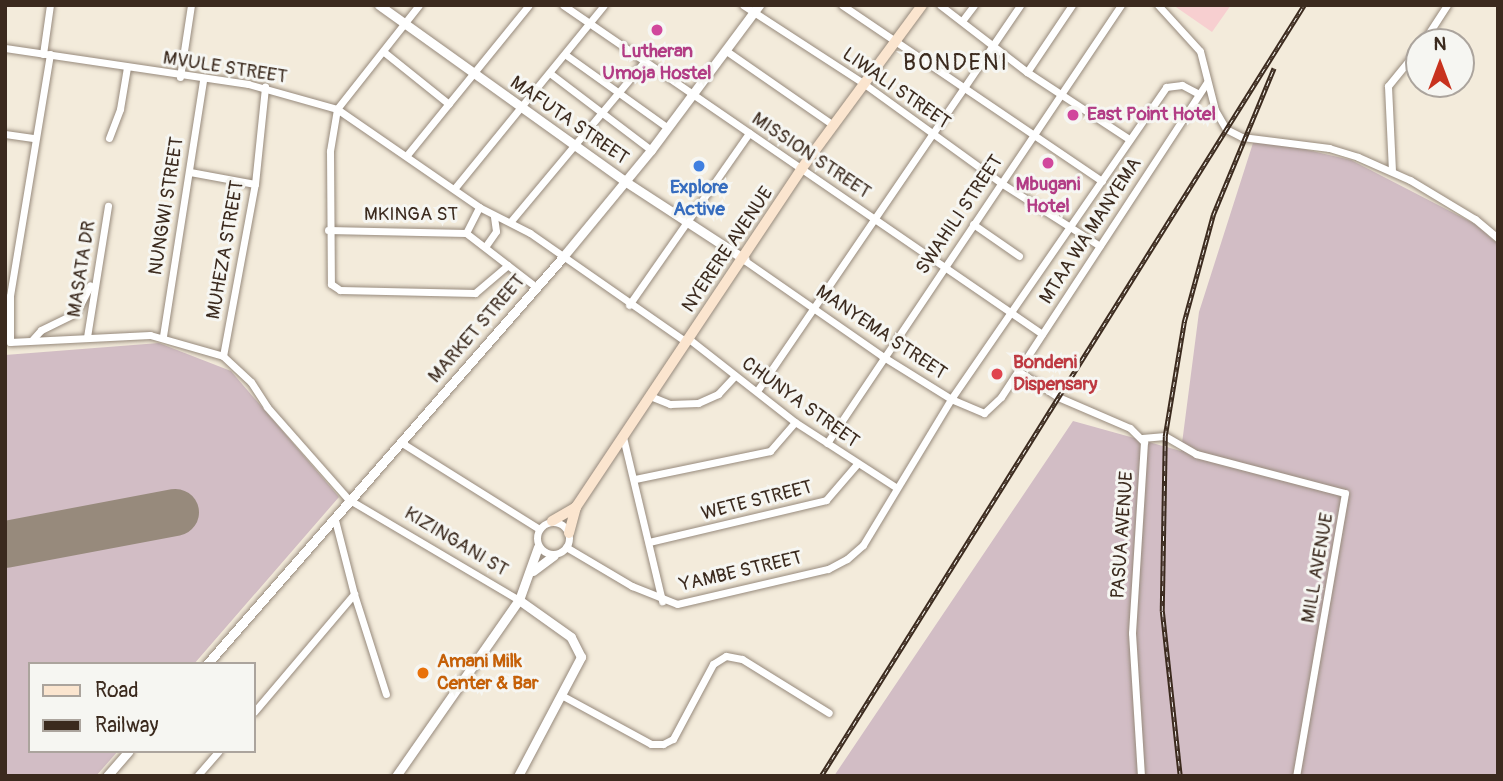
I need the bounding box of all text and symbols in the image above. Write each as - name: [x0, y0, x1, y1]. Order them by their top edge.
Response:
- marker: Lutheran Umoja Hostel: [649, 22, 665, 38]
- north arrow: [1405, 28, 1475, 98]
- text: N: [1434, 32, 1446, 56]
- place label: Lutheran Umoja Hostel: [602, 41, 712, 85]
- street label: LIWALI STREET: [838, 43, 954, 135]
- street label: MVULE STREET: [161, 47, 289, 89]
- district label: BONDENI: [904, 49, 1008, 77]
- street label: MAFUTA STREET: [505, 72, 633, 170]
- place label: East Point Hotel: [1087, 104, 1216, 126]
- marker: East Point Hotel: [1065, 107, 1081, 123]
- street label: MISSION STREET: [747, 108, 875, 204]
- street label: NUNGWI STREET: [145, 135, 189, 277]
- street label: SWAHILI STREET: [912, 151, 1008, 279]
- street label: MTAA WA MANYEMA: [1035, 154, 1147, 308]
- marker: Mbugani Hotel: [1040, 155, 1056, 171]
- marker: Explore Active: [691, 158, 707, 174]
- place label: Mbugani Hotel: [1016, 174, 1080, 218]
- place label: Explore Active: [670, 177, 728, 221]
- street label: MUHEZA STREET: [203, 179, 249, 321]
- street label: NYERERE AVENUE: [678, 183, 778, 317]
- street label: MKINGA ST: [364, 204, 458, 226]
- street label: MASATA DR: [63, 219, 101, 319]
- street label: MARKET STREET: [424, 270, 530, 388]
- street label: MANYEMA STREET: [811, 281, 951, 385]
- place label: Bondeni Dispensary: [1013, 352, 1097, 396]
- street label: CHUNYA STREET: [737, 353, 863, 453]
- marker: Bondeni Dispensary: [987, 364, 1007, 384]
- street label: PASUA AVENUE: [1107, 471, 1139, 599]
- street label: WETE STREET: [699, 476, 815, 526]
- street label: KIZINGANI ST: [400, 502, 512, 582]
- street label: MILL AVENUE: [1297, 511, 1339, 625]
- street label: YAMBE STREET: [678, 547, 804, 597]
- place label: Amani Milk Center & Bar: [437, 651, 539, 695]
- legend: [28, 662, 256, 753]
- marker: Amani Milk Center & Bar: [415, 665, 431, 681]
- text: Road: [95, 677, 139, 704]
- text: Railway: [95, 712, 159, 739]

